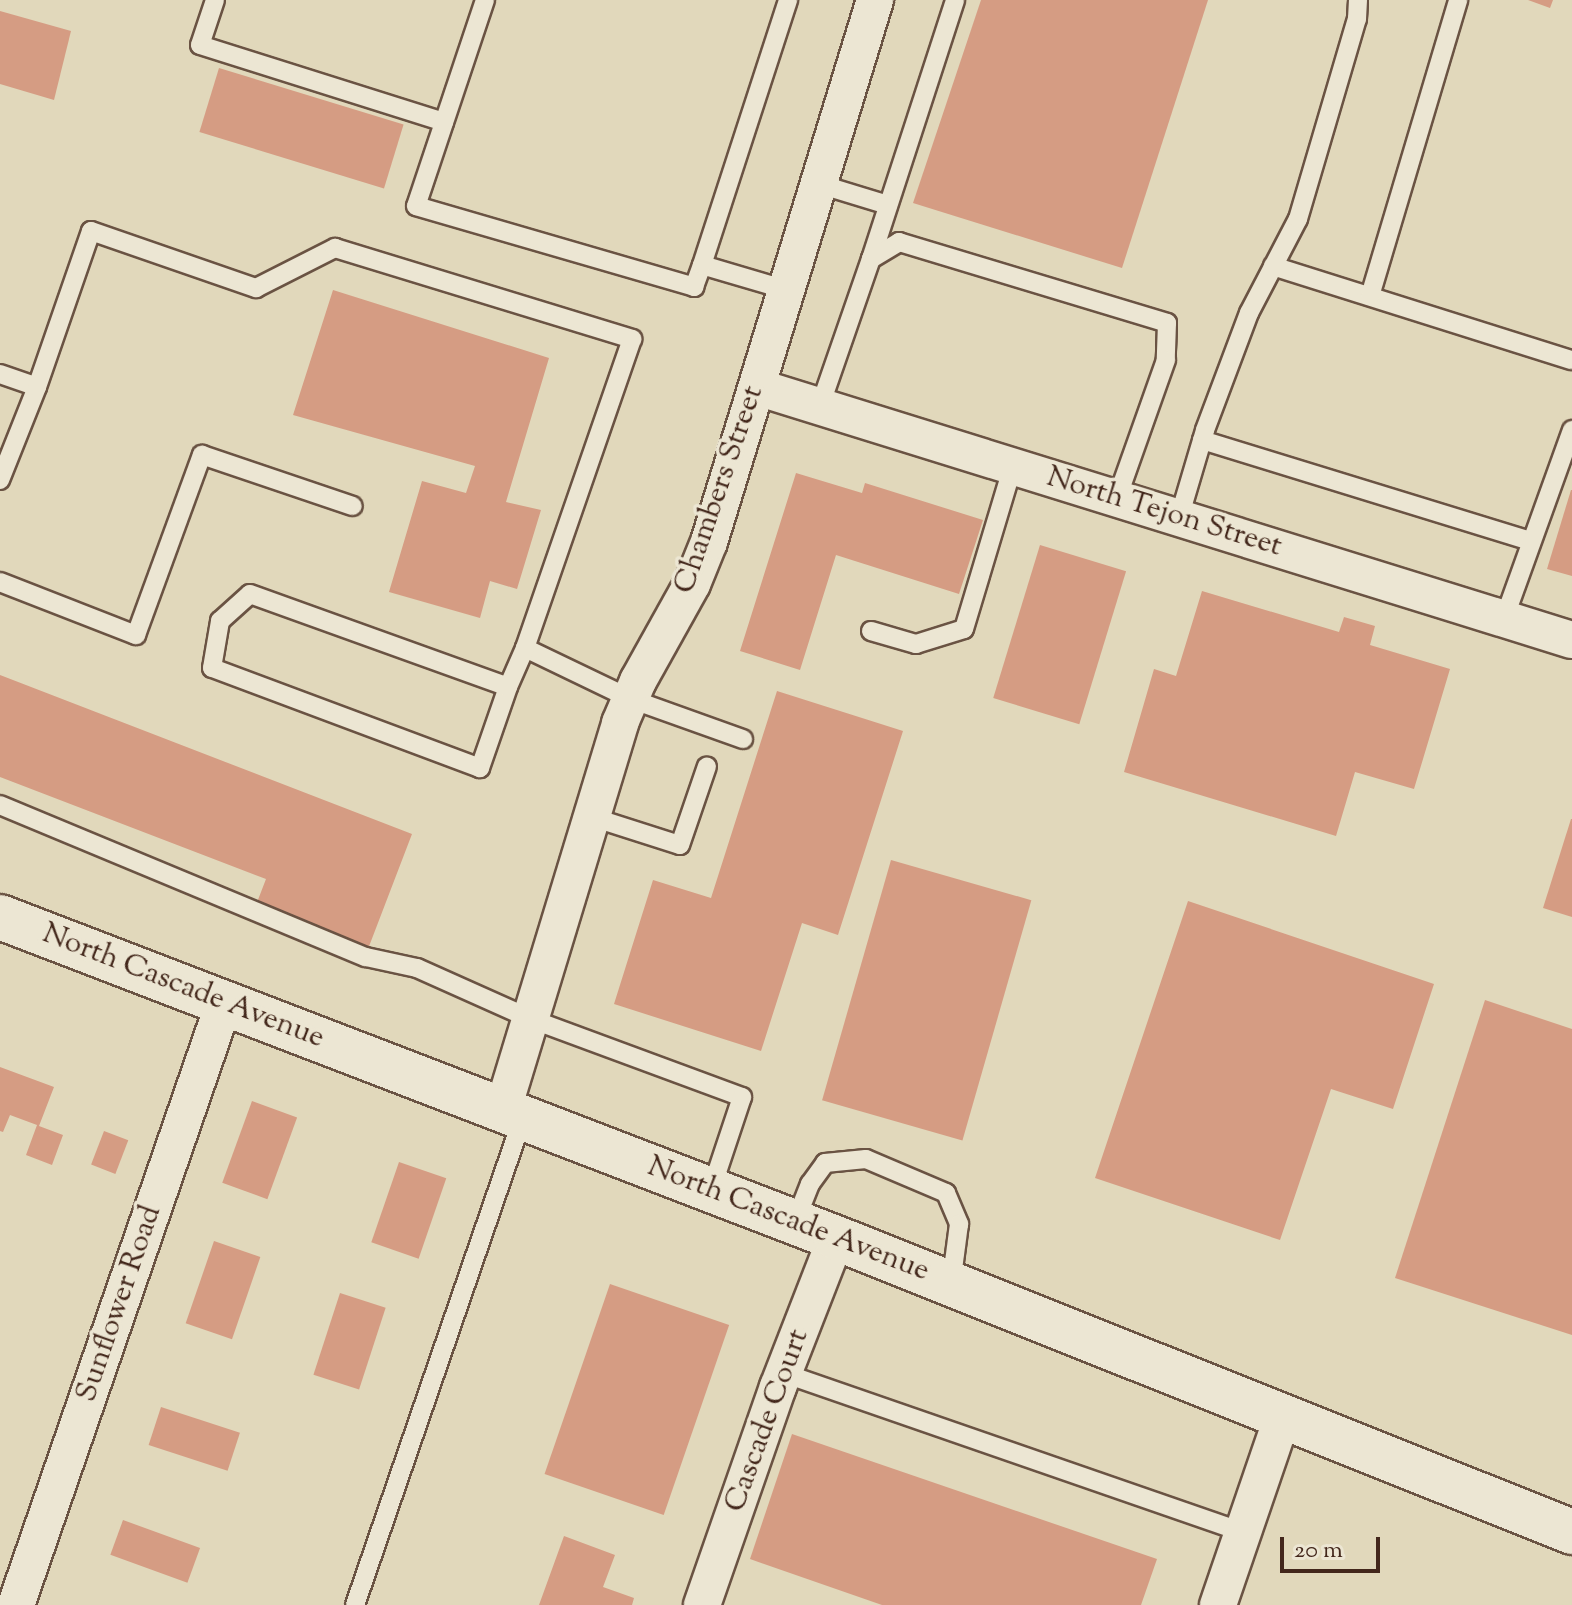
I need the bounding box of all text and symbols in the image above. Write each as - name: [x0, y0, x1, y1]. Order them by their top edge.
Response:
- street label: Chambers Street: [668, 381, 772, 599]
- street label: North Tejon Street: [1042, 460, 1286, 566]
- street label: North Cascade Avenue: [37, 917, 329, 1057]
- street label: North Cascade Avenue: [642, 1150, 934, 1290]
- street label: Sunflower Road: [70, 1201, 170, 1407]
- street label: Cascade Court: [718, 1325, 818, 1517]
- scale bar: [1284, 1521, 1384, 1571]
- text: 20 m: [1294, 1534, 1343, 1568]

